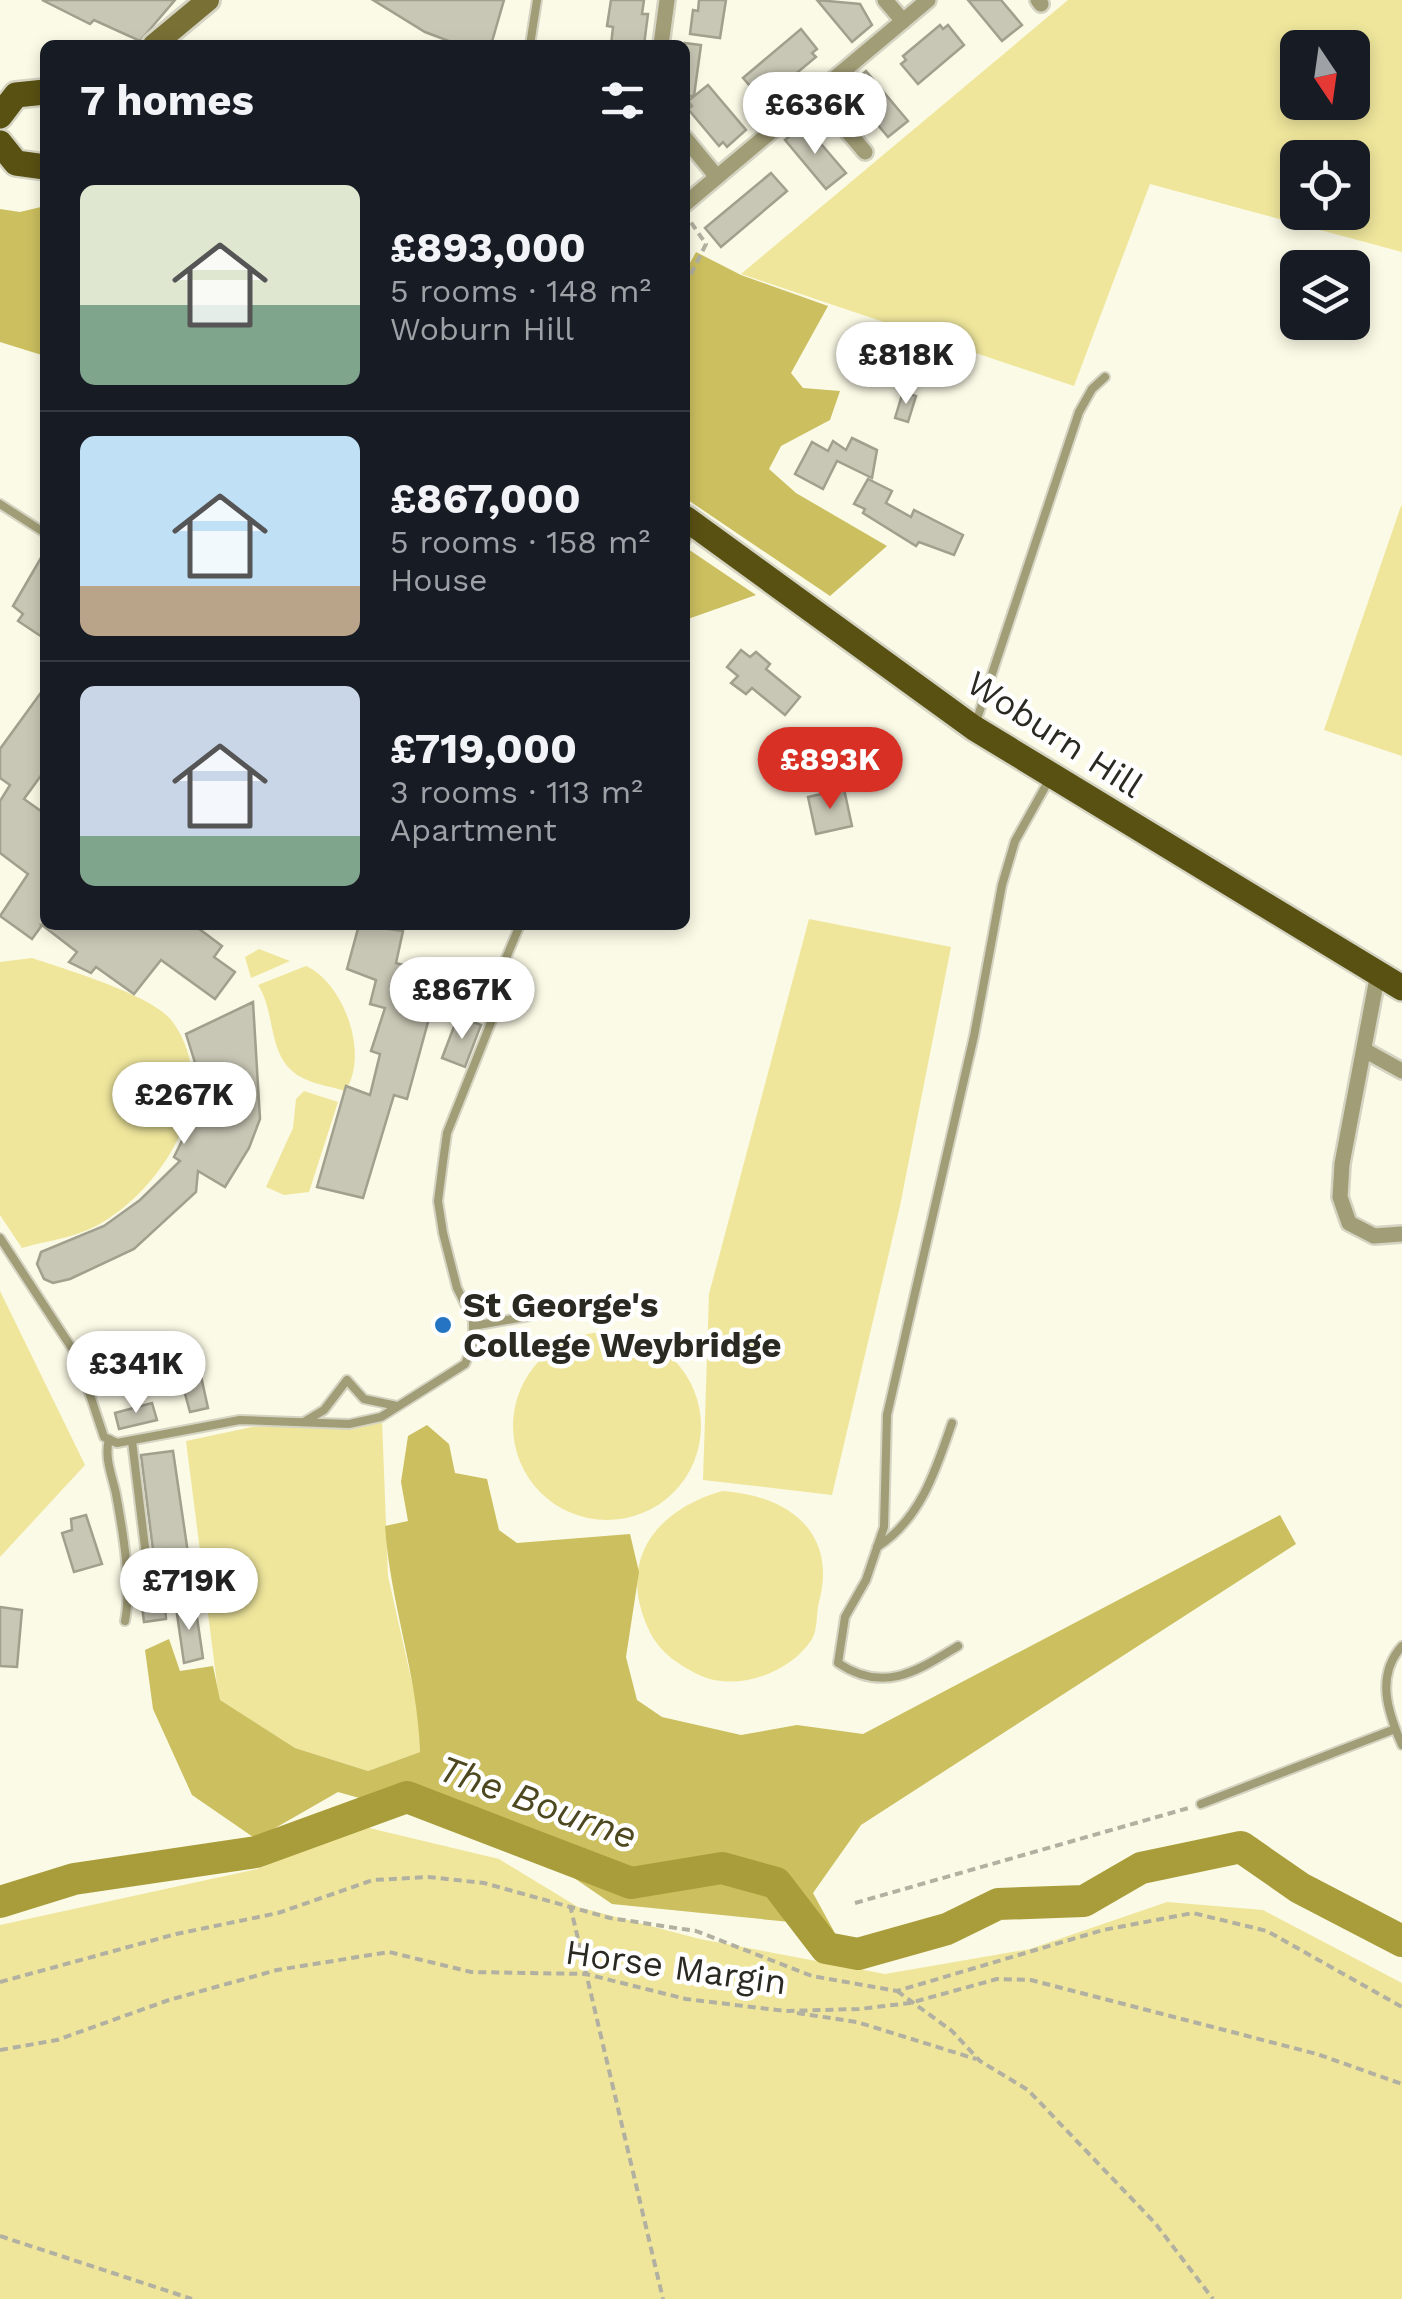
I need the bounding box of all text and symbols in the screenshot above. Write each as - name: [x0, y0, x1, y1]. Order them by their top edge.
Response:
- north arrow: [1280, 30, 1370, 120]
- map controls: [1280, 30, 1370, 340]
- pin: £636K: [745, 72, 885, 157]
- icon: filters: [595, 73, 650, 128]
- text: 7 homes: [80, 76, 254, 125]
- text: £636K: [765, 85, 865, 123]
- button: locate: [1280, 140, 1370, 230]
- text: £893,000: [390, 223, 586, 272]
- icon: home: [160, 225, 280, 345]
- button: layers: [1280, 250, 1370, 340]
- text: 5 rooms · 148 m²: [390, 272, 651, 310]
- text: Woburn Hill: [390, 310, 574, 348]
- pin: £818K: [836, 322, 976, 407]
- text: £818K: [858, 335, 954, 373]
- text: £867,000: [390, 474, 581, 523]
- icon: home: [160, 476, 280, 596]
- text: 5 rooms · 158 m²: [390, 523, 650, 561]
- text: House: [390, 561, 488, 599]
- street label: Woburn Hill: [959, 662, 1151, 807]
- text: £719,000: [390, 724, 577, 773]
- icon: home: [160, 726, 280, 846]
- pin: £893K: [760, 727, 900, 812]
- text: £893K: [780, 740, 880, 778]
- text: 3 rooms · 113 m²: [390, 773, 643, 811]
- text: Apartment: [390, 811, 557, 849]
- pin: £867K: [392, 957, 532, 1042]
- text: £867K: [412, 970, 512, 1008]
- pin: £267K: [114, 1062, 254, 1147]
- text: £267K: [134, 1075, 234, 1113]
- place label: St George's College Weybridge: [463, 1284, 782, 1366]
- marker: St George's College Weybridge: [432, 1314, 454, 1336]
- pin: £341K: [66, 1331, 206, 1416]
- text: £341K: [89, 1344, 183, 1382]
- pin: £719K: [119, 1548, 259, 1633]
- text: £719K: [142, 1561, 236, 1599]
- water label: The Bourne: [433, 1746, 643, 1858]
- street label: Horse Margin: [563, 1931, 789, 2003]

